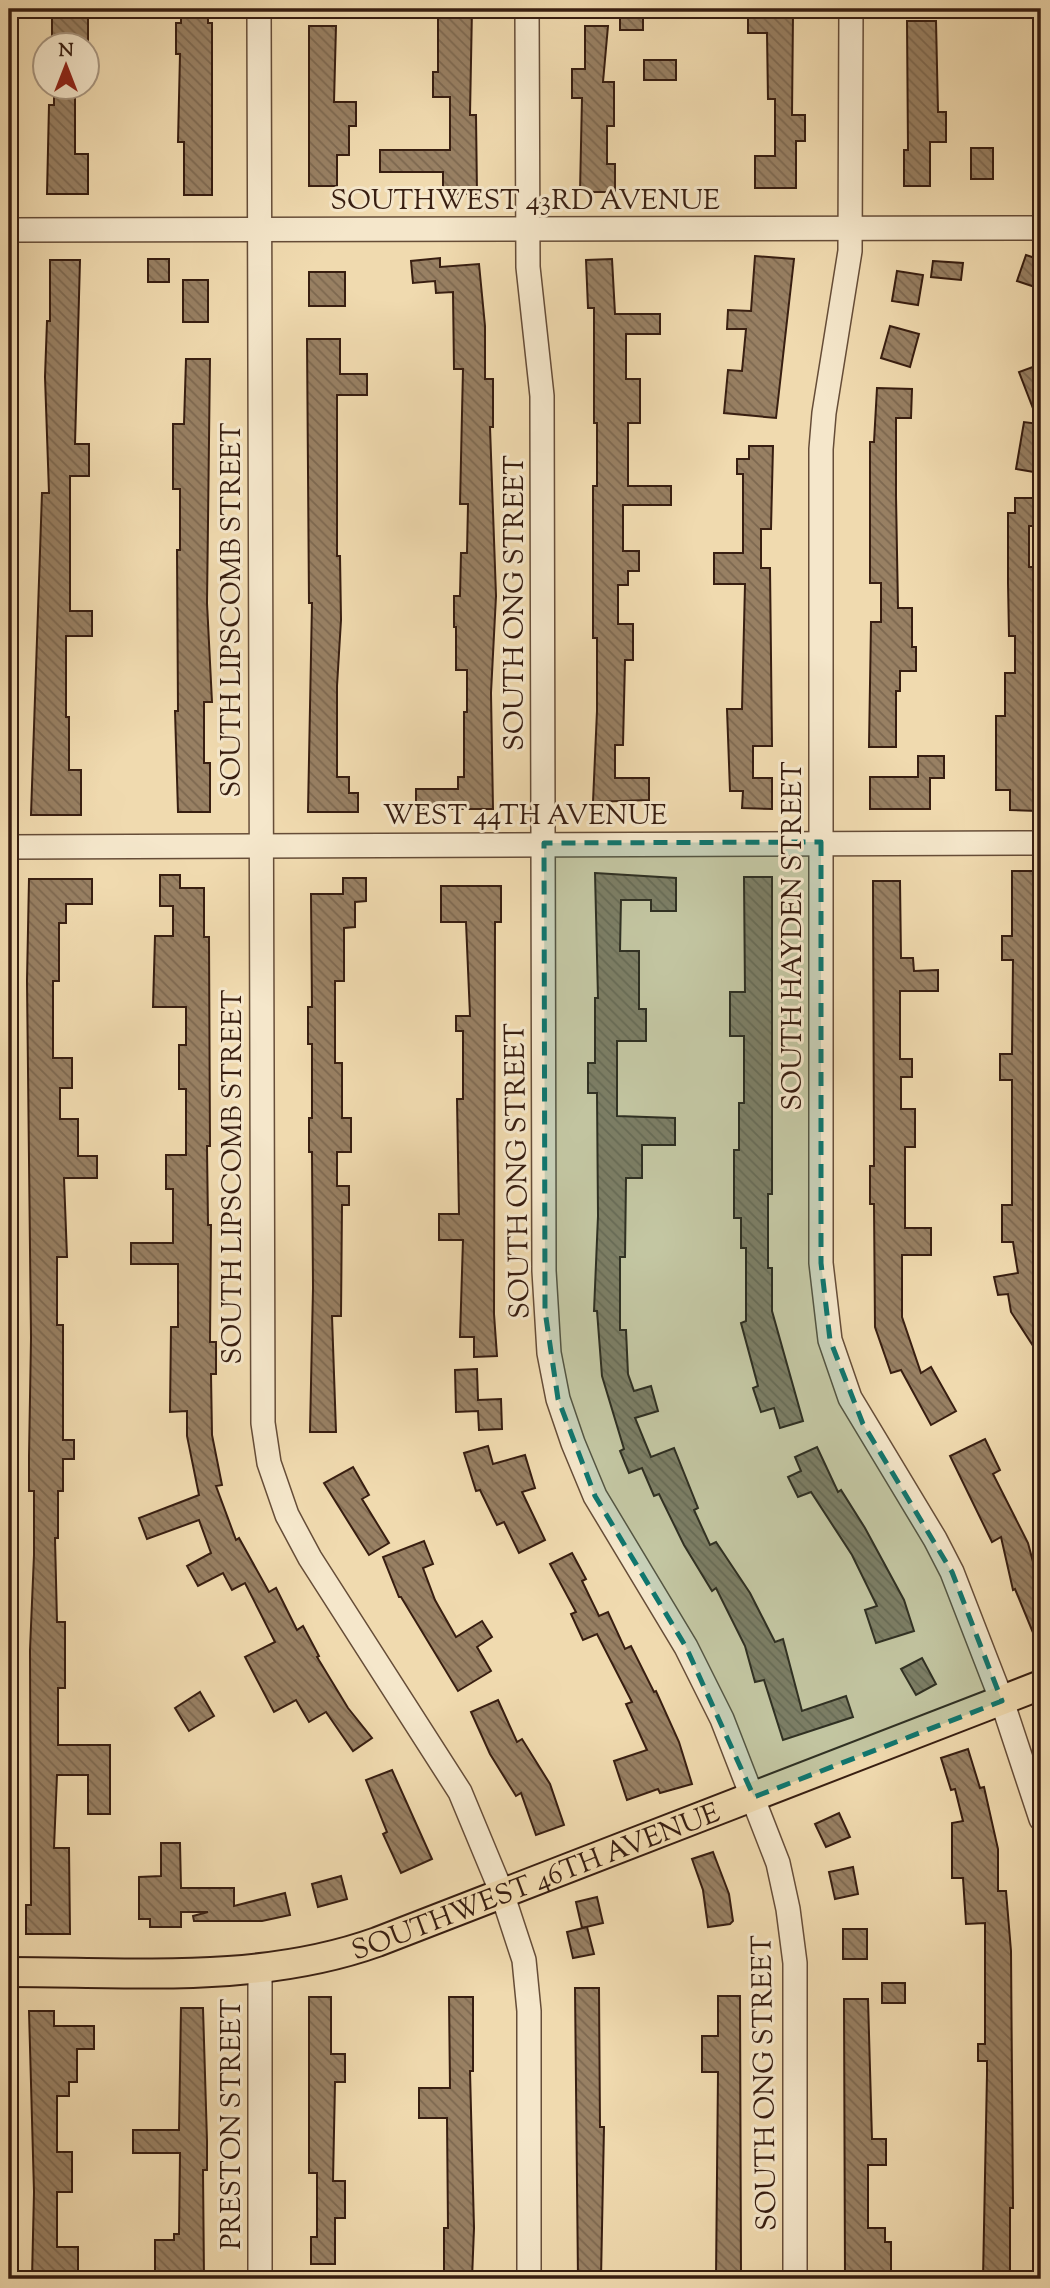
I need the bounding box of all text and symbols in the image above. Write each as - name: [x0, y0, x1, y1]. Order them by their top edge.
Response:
- north arrow: [32, 32, 102, 102]
- text: N: [58, 38, 74, 65]
- street label: SOUTHWEST 43RD AVENUE: [330, 182, 720, 222]
- street label: SOUTH LIPSCOMB STREET: [213, 422, 253, 798]
- street label: SOUTH ONG STREET: [496, 455, 536, 751]
- street label: SOUTH HAYDEN STREET: [774, 761, 814, 1111]
- street label: WEST 44TH AVENUE: [383, 797, 667, 837]
- street label: SOUTH LIPSCOMB STREET: [214, 989, 254, 1365]
- street label: SOUTH ONG STREET: [496, 1022, 542, 1319]
- street label: SOUTHWEST 46TH AVENUE: [347, 1794, 726, 1972]
- street label: SOUTH ONG STREET: [743, 1934, 789, 2231]
- street label: PRESTON STREET: [213, 1998, 253, 2249]

